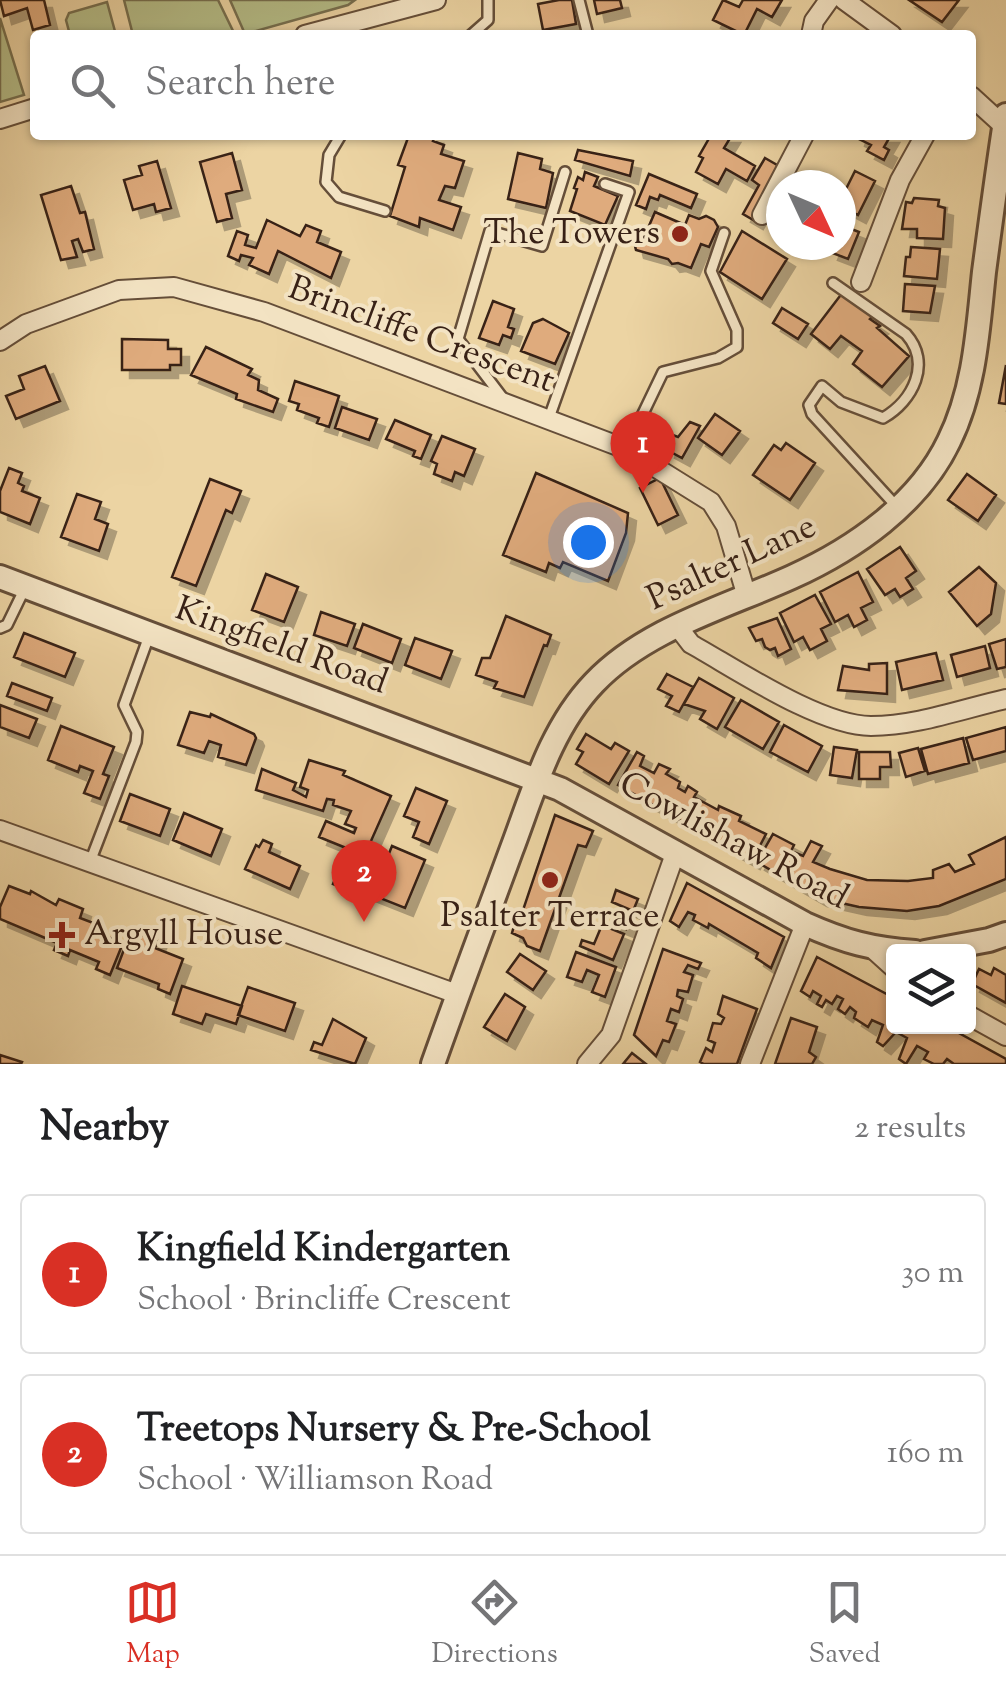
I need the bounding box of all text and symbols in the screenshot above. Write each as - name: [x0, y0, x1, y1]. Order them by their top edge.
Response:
- search box: [30, 30, 976, 140]
- icon: search: [65, 58, 120, 113]
- text: Search here: [145, 58, 336, 112]
- north arrow: [766, 170, 856, 260]
- place label: The Towers: [483, 209, 660, 260]
- marker: The Towers: [669, 223, 691, 245]
- street label: Brincliffe Crescent: [281, 264, 562, 408]
- pin: 1: [610, 410, 676, 493]
- street label: Psalter Lane: [639, 503, 825, 625]
- your location: [563, 517, 614, 568]
- street label: Kingfield Road: [167, 585, 395, 709]
- street label: Cowlishaw Road: [609, 760, 857, 924]
- pin: 2: [332, 840, 396, 922]
- marker: Psalter Terrace: [539, 869, 561, 891]
- place label: Psalter Terrace: [440, 892, 660, 943]
- place label: Argyll House: [84, 910, 283, 961]
- marker: Argyll House: [49, 922, 75, 948]
- map controls: [886, 944, 976, 1034]
- button: layers: [886, 944, 976, 1034]
- text: Nearby: [40, 1099, 169, 1159]
- text: 2 results: [854, 1106, 966, 1152]
- text: Kingfield Kindergarten: [137, 1224, 510, 1278]
- text: 1: [69, 1251, 80, 1297]
- text: 30 m: [901, 1251, 964, 1297]
- text: School · Brincliffe Crescent: [137, 1278, 511, 1324]
- text: Treetops Nursery & Pre-School: [137, 1404, 651, 1458]
- text: 2: [67, 1431, 82, 1477]
- text: 160 m: [887, 1431, 964, 1477]
- text: School · Williamson Road: [137, 1458, 493, 1504]
- tab: Map: [125, 1575, 180, 1675]
- tab: Directions: [431, 1575, 558, 1675]
- tab: Saved: [809, 1575, 881, 1675]

